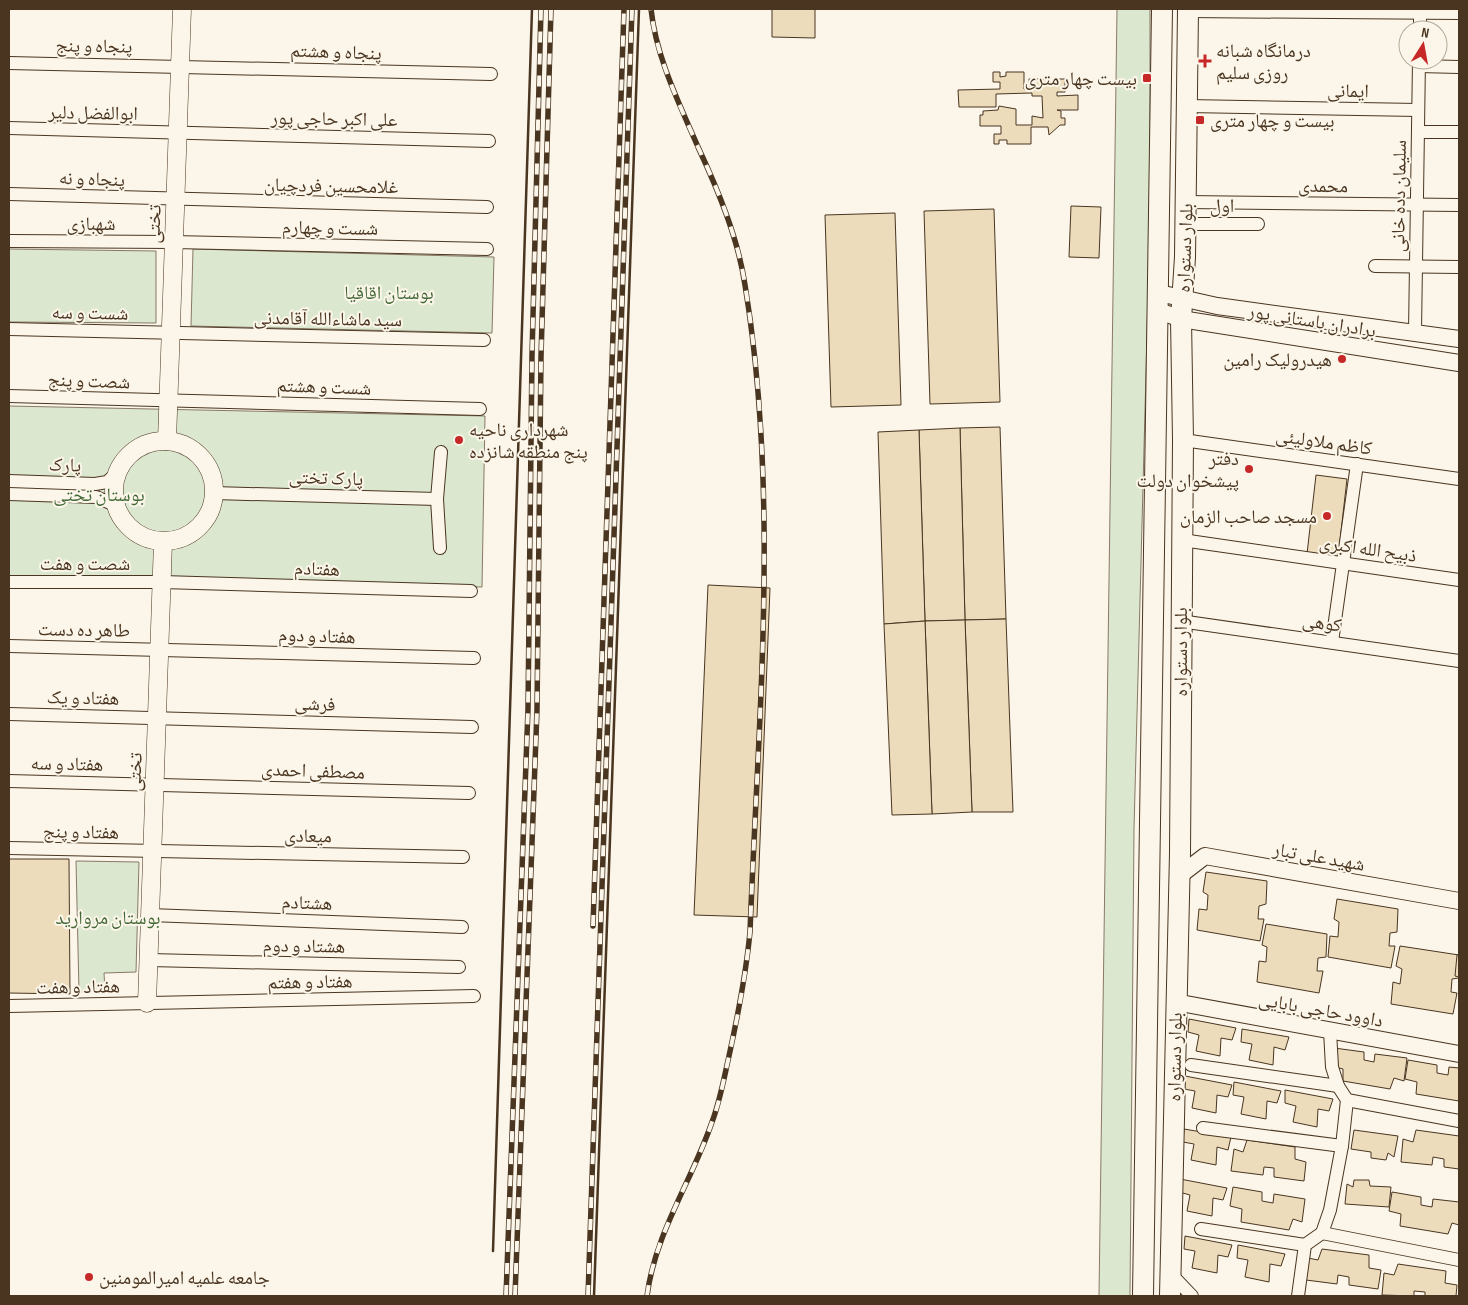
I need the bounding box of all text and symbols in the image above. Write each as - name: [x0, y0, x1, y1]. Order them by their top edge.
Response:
- north arrow: [1398, 20, 1448, 70]
- text: N: [1420, 24, 1431, 42]
- street label: پنجاه و پنج: [55, 34, 133, 59]
- street label: پنجاه و هشتم: [290, 39, 382, 66]
- place label: درمانگاه شبانه روزی سلیم: [1216, 40, 1311, 85]
- marker: درمانگاه شبانه روزی سلیم: [1198, 54, 1212, 68]
- place label: بیست چهار متری: [1024, 68, 1137, 91]
- marker: بیست چهار متری: [1141, 72, 1153, 84]
- street label: ایمانی: [1327, 80, 1369, 103]
- street label: ابوالفضل دلیر: [47, 101, 138, 126]
- street label: علی اکبر حاجی پور: [269, 107, 398, 132]
- place label: بیست و چهار متری: [1210, 110, 1335, 133]
- marker: بیست و چهار متری: [1194, 114, 1206, 126]
- street label: سلیمان دده خانی: [1387, 140, 1412, 252]
- street label: پنجاه و نه: [59, 167, 125, 192]
- street label: غلامحسین فردچیان: [264, 174, 399, 199]
- street label: محمدی: [1298, 175, 1348, 198]
- street label: اول: [1210, 195, 1234, 218]
- street label: بلوار دستواره: [1172, 203, 1199, 293]
- street label: تختی: [142, 204, 167, 244]
- street label: شهبازی: [66, 213, 116, 236]
- street label: شست و چهارم: [282, 216, 378, 242]
- park label: بوستان اقاقیا: [344, 282, 434, 305]
- street label: برادران باستانی پور: [1245, 300, 1378, 343]
- street label: شست و سه: [51, 301, 128, 326]
- street label: سید ماشاءالله آقامدنی: [254, 307, 402, 332]
- place label: هیدرولیک رامین: [1223, 349, 1332, 372]
- marker: هیدرولیک رامین: [1336, 353, 1348, 365]
- street label: شصت و پنج: [47, 369, 131, 394]
- street label: شست و هشتم: [276, 374, 372, 401]
- place label: شهرداری ناحیه پنج منطقه شانزده: [469, 419, 588, 464]
- street label: کاظم ملاولیئی: [1274, 424, 1373, 461]
- marker: شهرداری ناحیه پنج منطقه شانزده: [453, 434, 465, 446]
- place label: دفتر پیشخوان دولت: [1137, 448, 1239, 493]
- street label: پارک: [48, 453, 82, 478]
- marker: دفتر پیشخوان دولت: [1243, 463, 1255, 475]
- street label: پارک تختی: [288, 466, 364, 491]
- park label: بوستان تختی: [53, 484, 145, 507]
- place label: مسجد صاحب الزمان: [1180, 506, 1317, 529]
- marker: مسجد صاحب الزمان: [1321, 510, 1333, 522]
- street label: ذبیح الله اکبری: [1318, 531, 1418, 568]
- street label: شصت و هفت: [40, 553, 130, 576]
- street label: هفتادم: [294, 557, 340, 583]
- street label: بلوار دستواره: [1170, 607, 1193, 697]
- street label: کوهی: [1301, 609, 1343, 638]
- street label: طاهر ده دست: [38, 618, 130, 643]
- street label: هفتاد و دوم: [278, 624, 356, 650]
- street label: هفتاد و یک: [46, 686, 120, 711]
- street label: فرشی: [294, 692, 336, 717]
- street label: هفتاد و سه: [31, 752, 103, 777]
- street label: تختی: [123, 752, 148, 792]
- street label: مصطفی احمدی: [261, 758, 365, 785]
- street label: هفتاد و پنج: [43, 820, 119, 845]
- street label: میعادی: [284, 825, 332, 848]
- street label: شهید علی تبار: [1270, 838, 1367, 877]
- street label: هشتادم: [281, 891, 333, 917]
- park label: بوستان مروارید: [55, 907, 161, 930]
- street label: هشتاد و دوم: [262, 934, 346, 960]
- street label: هفتاد و هفتم: [267, 970, 353, 995]
- street label: هفتاد و هفت: [36, 975, 120, 1000]
- street label: داوود حاجی بابایی: [1257, 988, 1385, 1033]
- street label: بلوار دستواره: [1163, 1012, 1188, 1102]
- place label: جامعه علمیه امیرالمومنین: [99, 1267, 270, 1290]
- marker: جامعه علمیه امیرالمومنین: [83, 1271, 95, 1283]

